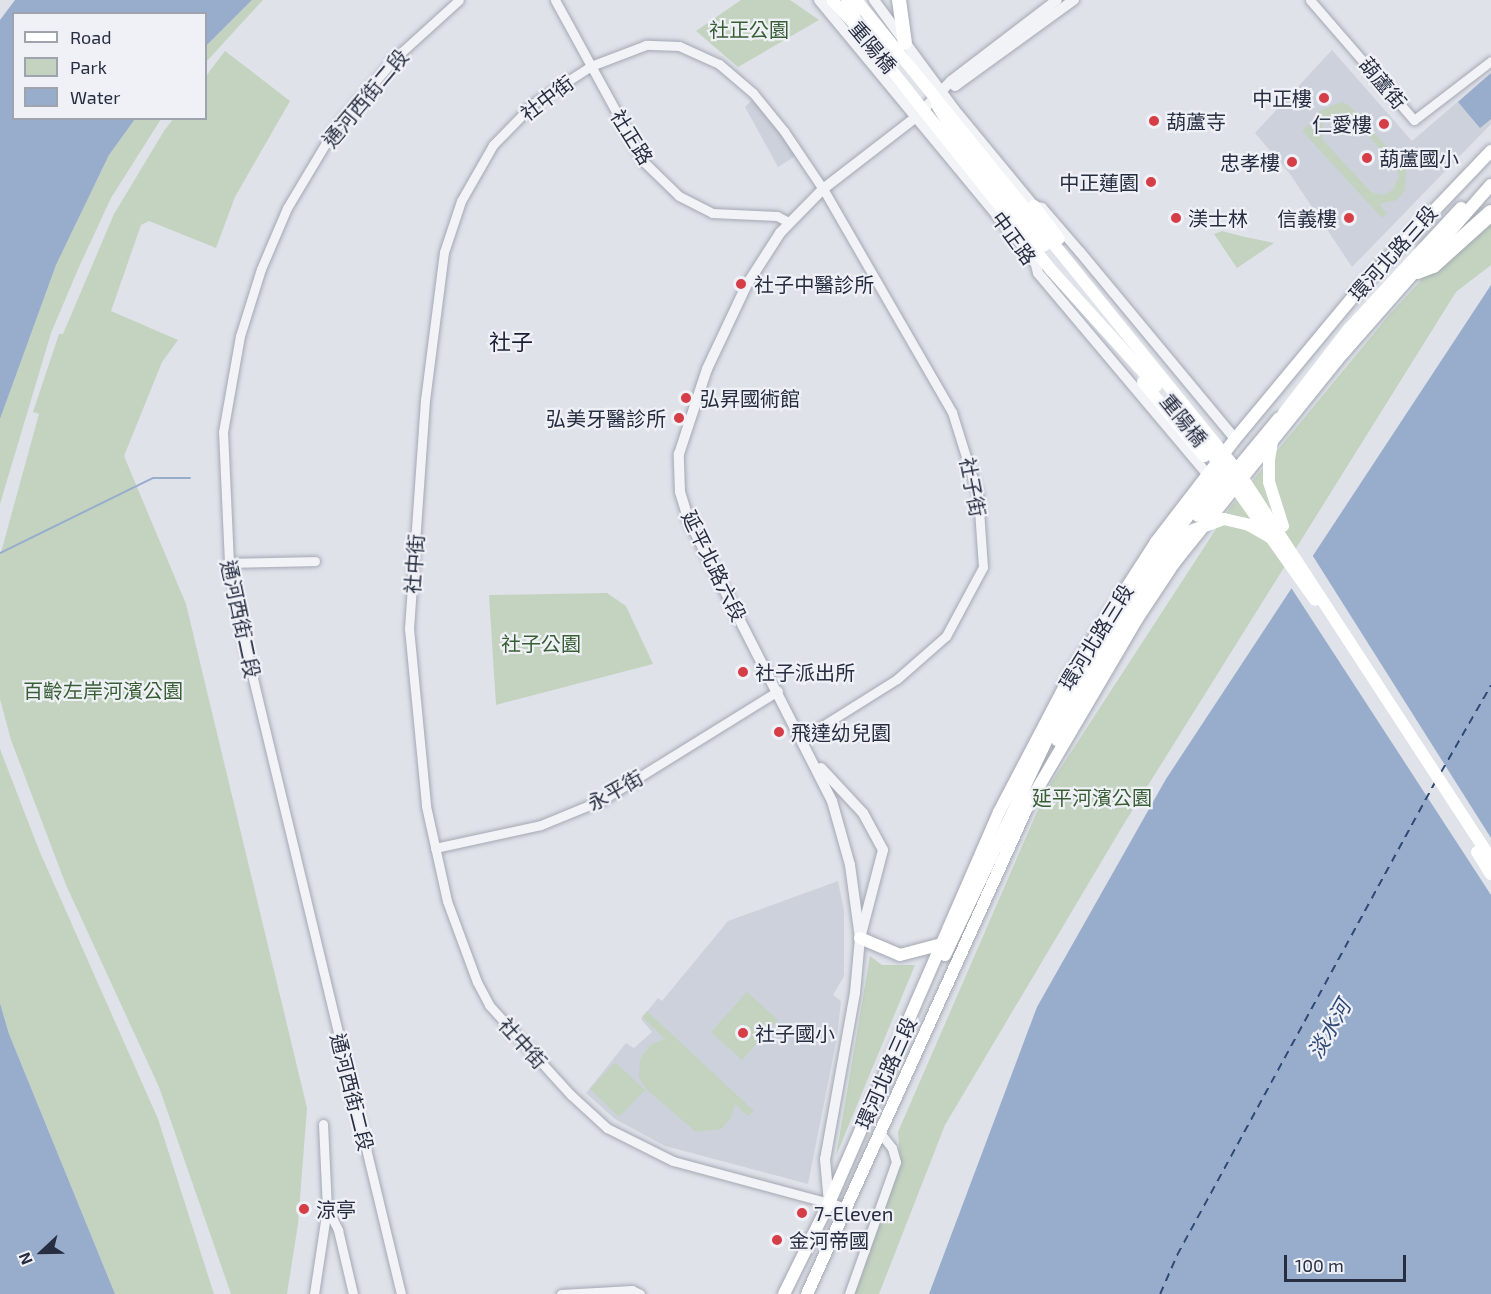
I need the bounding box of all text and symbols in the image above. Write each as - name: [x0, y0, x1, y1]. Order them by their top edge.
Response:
- legend: [12, 12, 207, 120]
- street label: 重陽橋: [845, 16, 901, 78]
- park label: 社正公園: [709, 17, 789, 41]
- text: Road: [70, 26, 111, 48]
- street label: 通河西街二段: [317, 44, 413, 152]
- street label: 葫蘆街: [1355, 52, 1411, 114]
- text: Park: [70, 56, 107, 78]
- street label: 社中街: [516, 70, 578, 126]
- text: Water: [70, 86, 120, 108]
- place label: 中正樓: [1252, 86, 1312, 110]
- marker: 中正樓: [1317, 91, 1331, 105]
- street label: 社正路: [606, 105, 658, 169]
- place label: 葫蘆寺: [1166, 109, 1226, 133]
- place label: 仁愛樓: [1312, 112, 1372, 136]
- marker: 葫蘆寺: [1147, 114, 1161, 128]
- marker: 仁愛樓: [1377, 117, 1391, 131]
- place label: 葫蘆國小: [1379, 146, 1459, 170]
- place label: 忠孝樓: [1220, 150, 1280, 174]
- marker: 葫蘆國小: [1360, 151, 1374, 165]
- marker: 忠孝樓: [1285, 155, 1299, 169]
- place label: 中正蓮園: [1059, 170, 1139, 194]
- marker: 中正蓮園: [1144, 175, 1158, 189]
- street label: 環河北路三段: [1344, 200, 1442, 306]
- place label: 渼士林: [1188, 206, 1248, 230]
- place label: 信義樓: [1277, 206, 1337, 230]
- street label: 中正路: [987, 207, 1041, 269]
- marker: 渼士林: [1169, 211, 1183, 225]
- marker: 信義樓: [1342, 211, 1356, 225]
- place label: 社子中醫診所: [754, 272, 874, 296]
- marker: 社子中醫診所: [732, 275, 750, 293]
- district label: 社子: [489, 329, 533, 355]
- place label: 弘昇國術館: [700, 386, 800, 410]
- marker: 弘昇國術館: [677, 389, 695, 407]
- street label: 重陽橋: [1156, 389, 1212, 451]
- place label: 弘美牙醫診所: [546, 406, 666, 430]
- marker: 弘美牙醫診所: [670, 409, 688, 427]
- street label: 社子街: [955, 455, 991, 519]
- street label: 延平北路六段: [677, 507, 751, 625]
- street label: 社中街: [400, 533, 428, 595]
- street label: 通河西街二段: [217, 558, 265, 680]
- street label: 環河北路三段: [1054, 580, 1138, 694]
- park label: 社子公園: [501, 631, 581, 655]
- place label: 社子派出所: [755, 660, 855, 684]
- marker: 社子派出所: [736, 665, 750, 679]
- park label: 百齡左岸河濱公園: [23, 678, 183, 702]
- place label: 飛達幼兒園: [791, 720, 891, 744]
- marker: 飛達幼兒園: [772, 725, 786, 739]
- street label: 永平街: [583, 765, 647, 815]
- park label: 延平河濱公園: [1032, 785, 1152, 809]
- water label: 淡水河: [1302, 995, 1356, 1063]
- street label: 社中街: [494, 1013, 552, 1073]
- street label: 環河北路三段: [851, 1013, 921, 1133]
- place label: 社子國小: [755, 1021, 835, 1045]
- marker: 社子國小: [736, 1026, 750, 1040]
- street label: 通河西街二段: [326, 1031, 378, 1153]
- place label: 涼亭: [316, 1197, 356, 1221]
- place label: 7-Eleven: [814, 1201, 893, 1225]
- marker: 涼亭: [297, 1202, 311, 1216]
- marker: 7-Eleven: [795, 1206, 809, 1220]
- north arrow: [12, 1222, 72, 1282]
- place label: 金河帝國: [789, 1228, 869, 1252]
- marker: 金河帝國: [770, 1233, 784, 1247]
- scale bar: [1287, 1243, 1408, 1281]
- text: N: [14, 1250, 36, 1268]
- text: 100 m: [1295, 1254, 1344, 1276]

